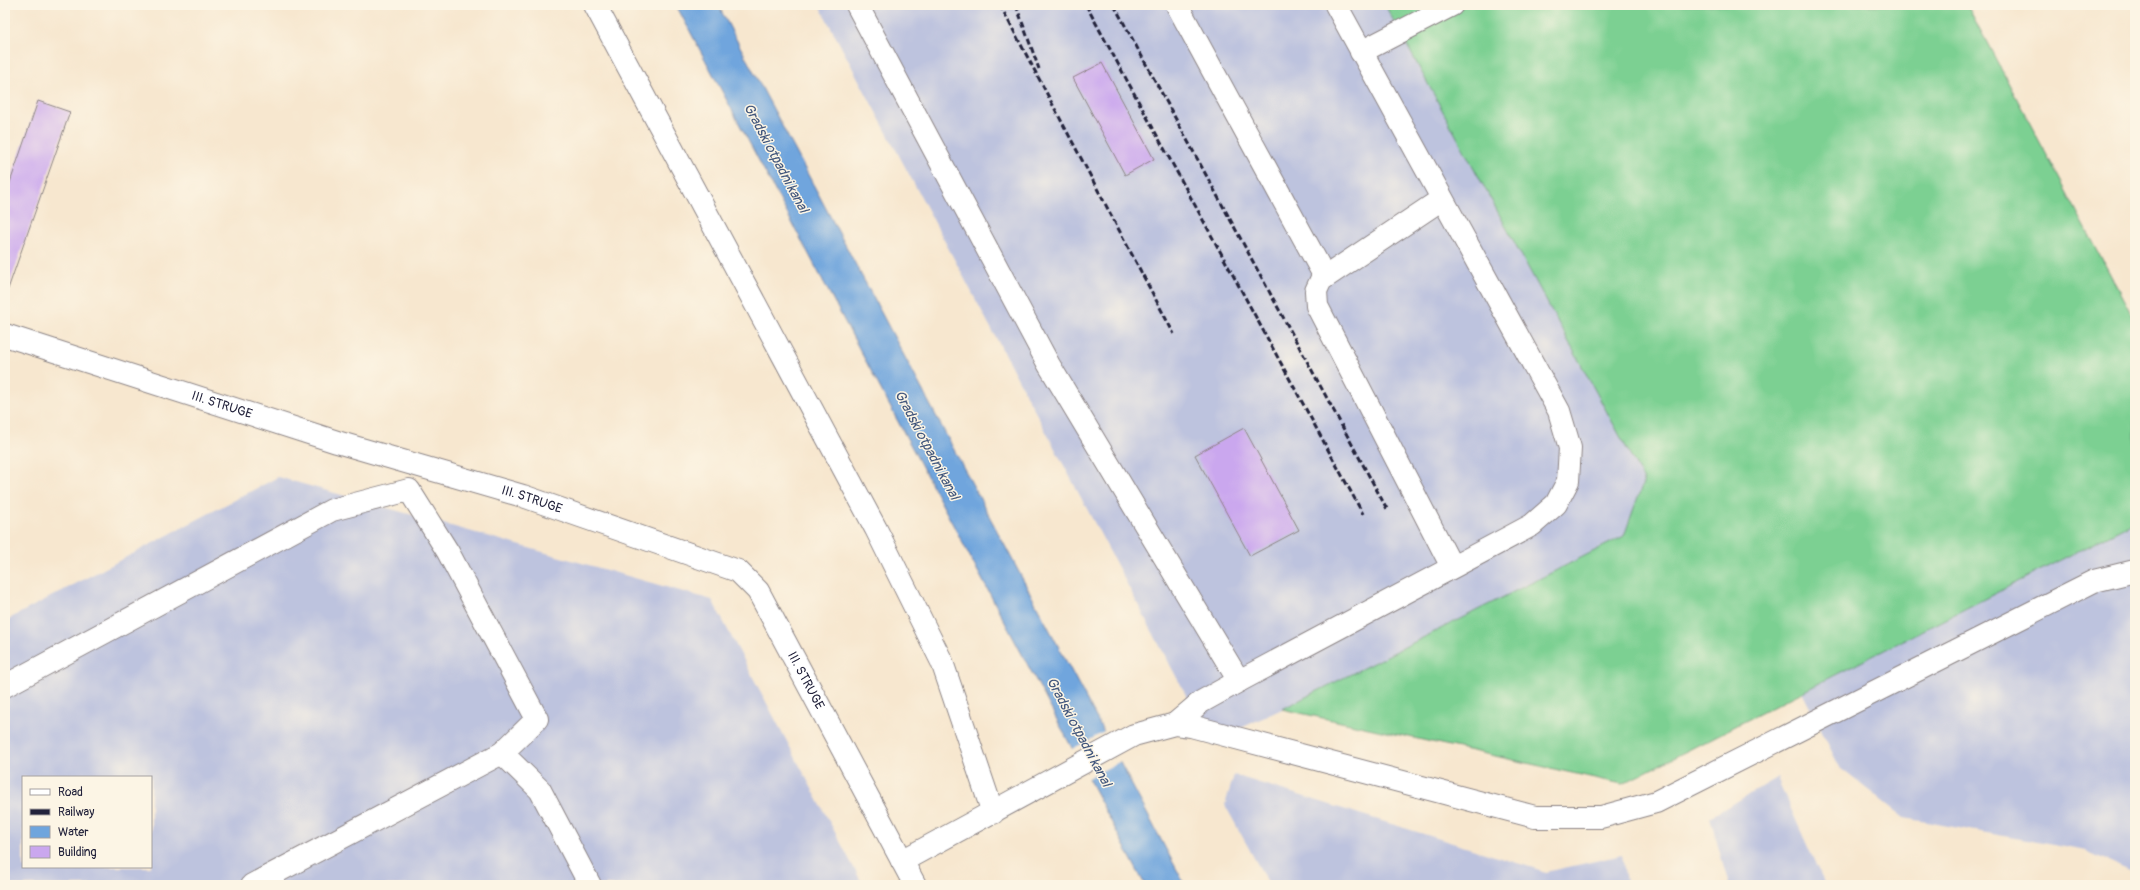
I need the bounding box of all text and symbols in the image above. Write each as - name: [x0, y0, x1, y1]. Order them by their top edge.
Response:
- water label: Gradski otpadni kanal: [740, 100, 813, 217]
- water label: Gradski otpadni kanal: [891, 387, 964, 504]
- street label: III. STRUGE: [190, 388, 255, 422]
- street label: III. STRUGE: [500, 482, 565, 517]
- street label: III. STRUGE: [784, 649, 828, 712]
- water label: Gradski otpadni kanal: [1043, 674, 1116, 791]
- legend: [22, 776, 152, 868]
- text: Road: [58, 785, 83, 800]
- text: Railway: [58, 805, 94, 820]
- text: Water: [58, 825, 89, 840]
- text: Building: [58, 845, 97, 860]

